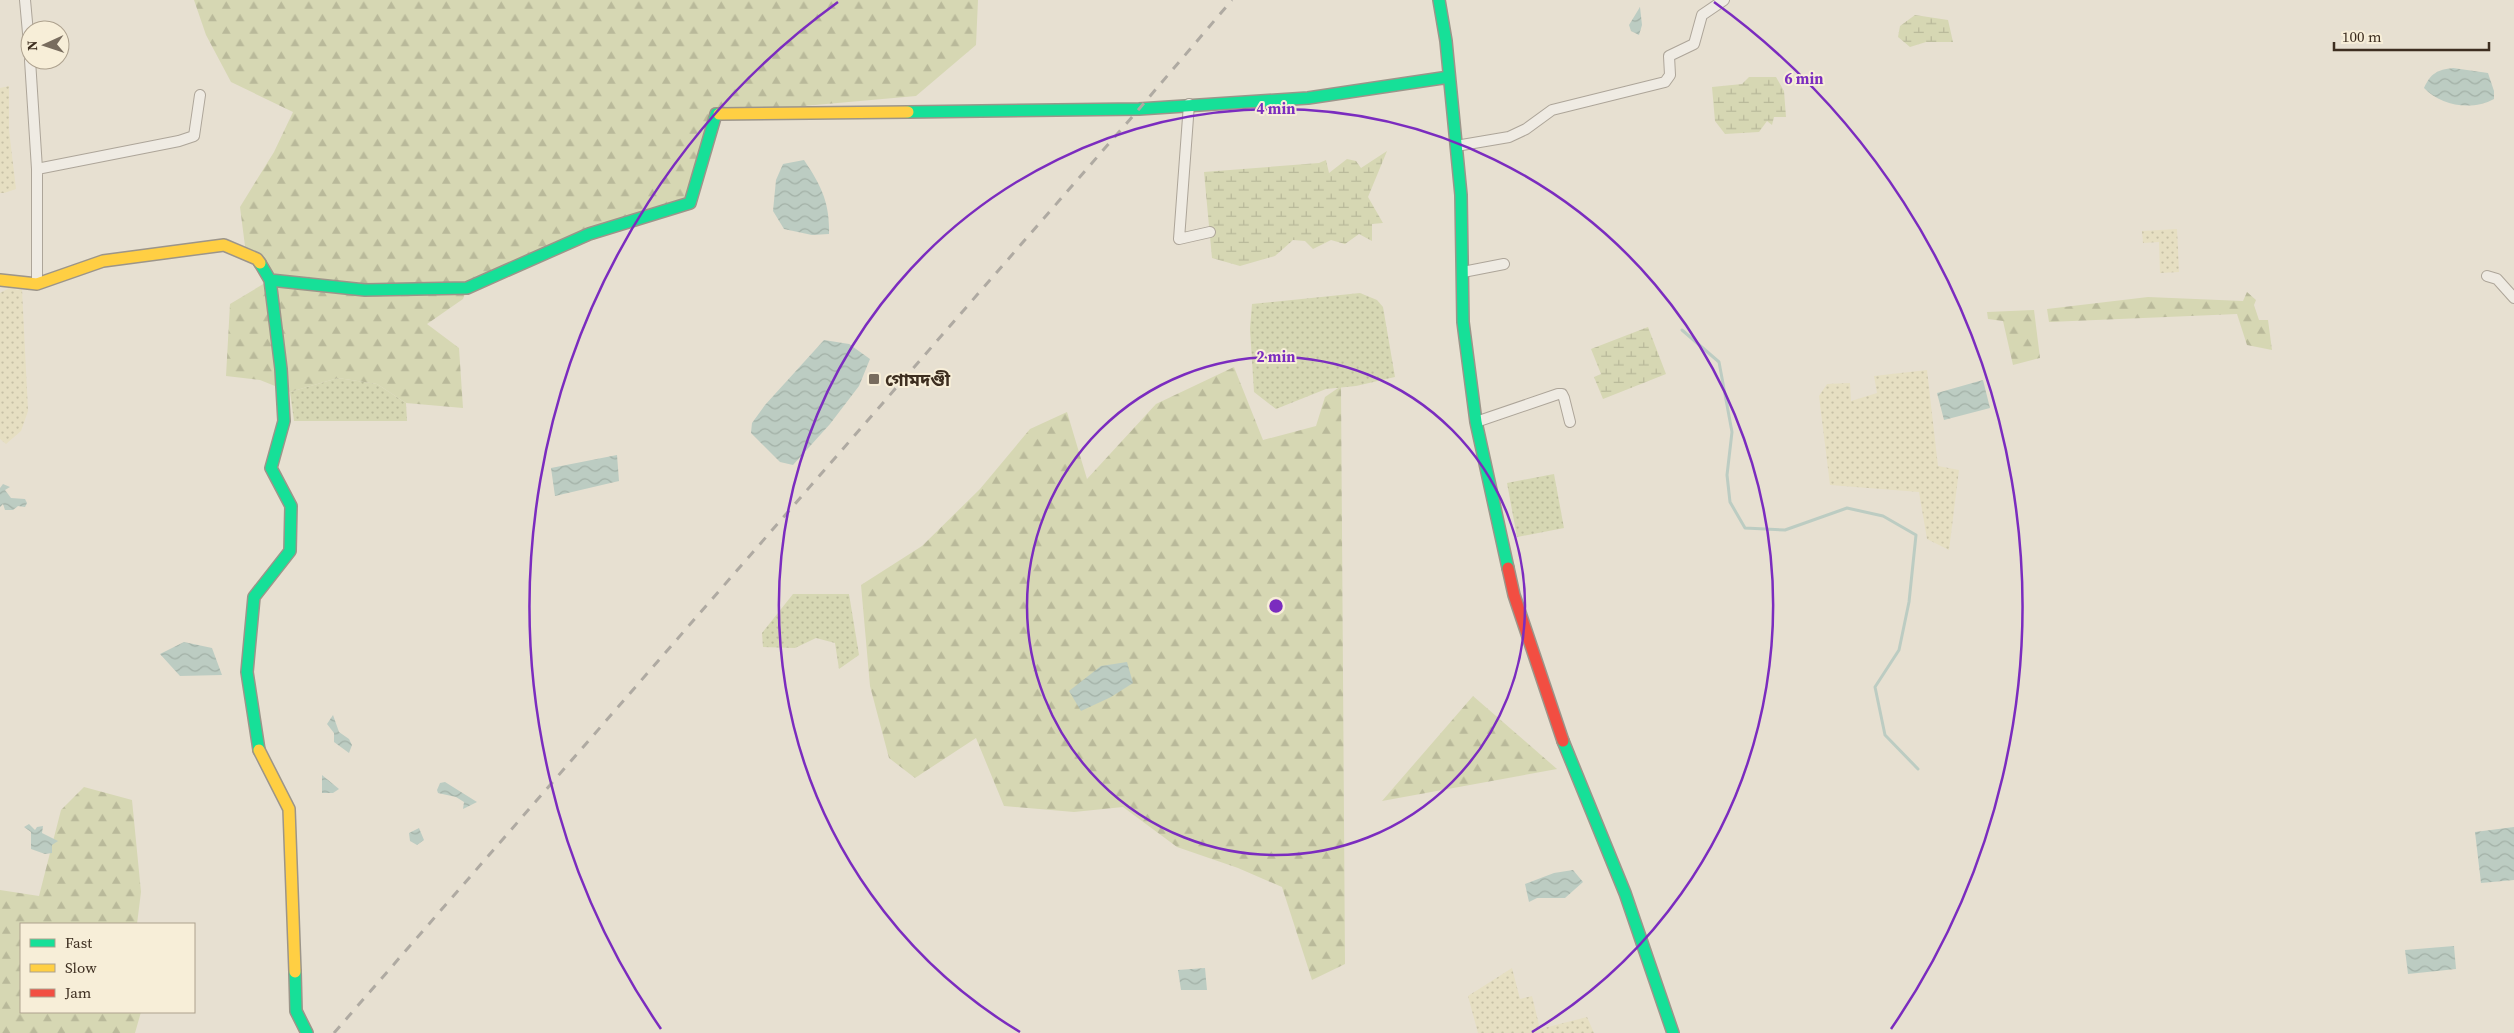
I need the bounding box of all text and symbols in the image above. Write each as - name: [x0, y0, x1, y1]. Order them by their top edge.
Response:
- north arrow: [20, 20, 70, 70]
- scale bar: [2334, 20, 2489, 52]
- text: 100 m: [2342, 26, 2382, 47]
- text: N: [22, 40, 42, 51]
- text: 6 min: [1785, 68, 1823, 89]
- text: 4 min: [1257, 98, 1295, 119]
- text: 2 min: [1257, 346, 1295, 367]
- place label: গোমদণ্ডী: [885, 367, 951, 392]
- marker: গোমদণ্ডী: [867, 372, 881, 386]
- centre of rings: [1267, 597, 1285, 615]
- legend: [20, 923, 195, 1013]
- text: Fast: [65, 932, 92, 953]
- text: Slow: [65, 957, 97, 978]
- text: Jam: [64, 982, 92, 1003]

